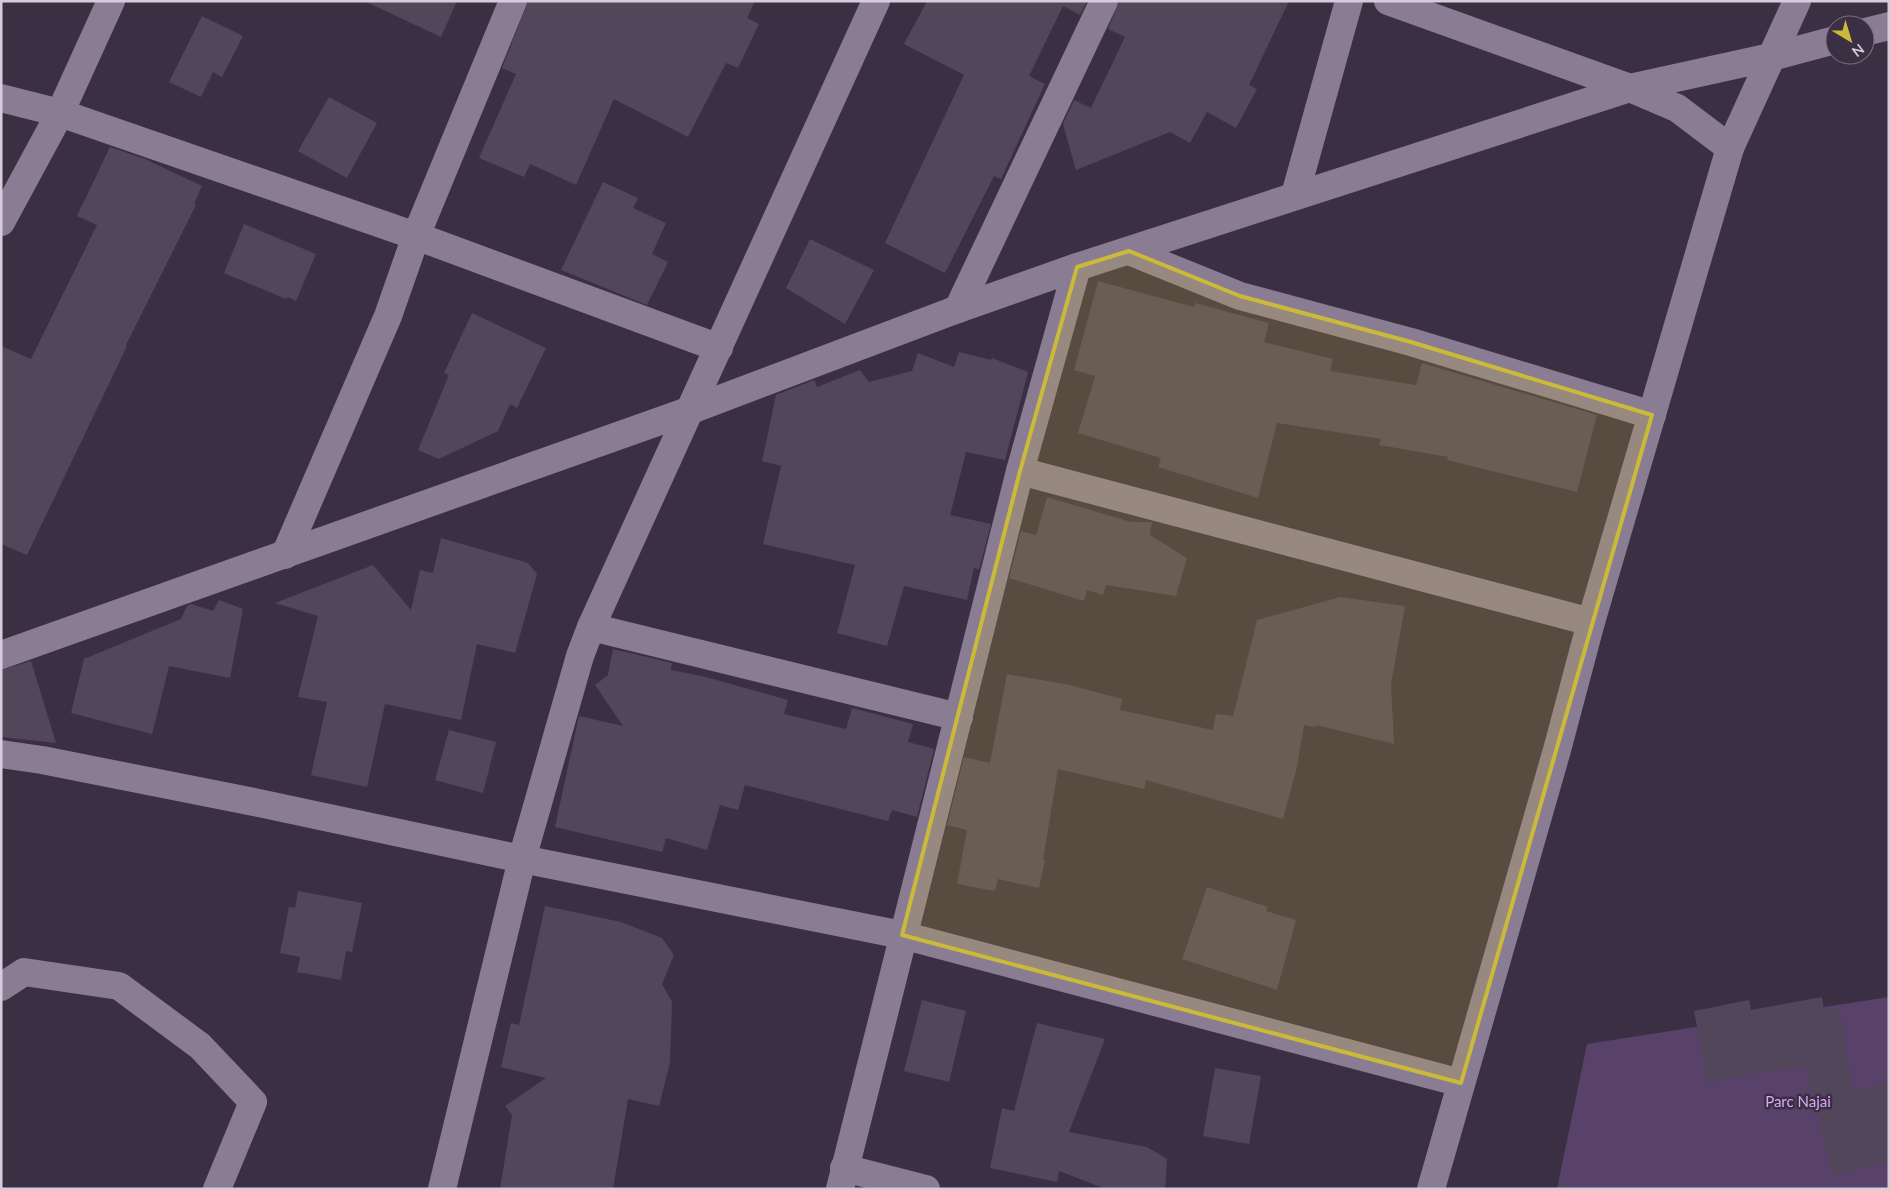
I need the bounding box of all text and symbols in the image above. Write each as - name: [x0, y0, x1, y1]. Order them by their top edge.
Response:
- north arrow: [1825, 15, 1875, 65]
- text: N: [1849, 41, 1868, 61]
- park label: Parc Najai: [1765, 1092, 1831, 1110]

